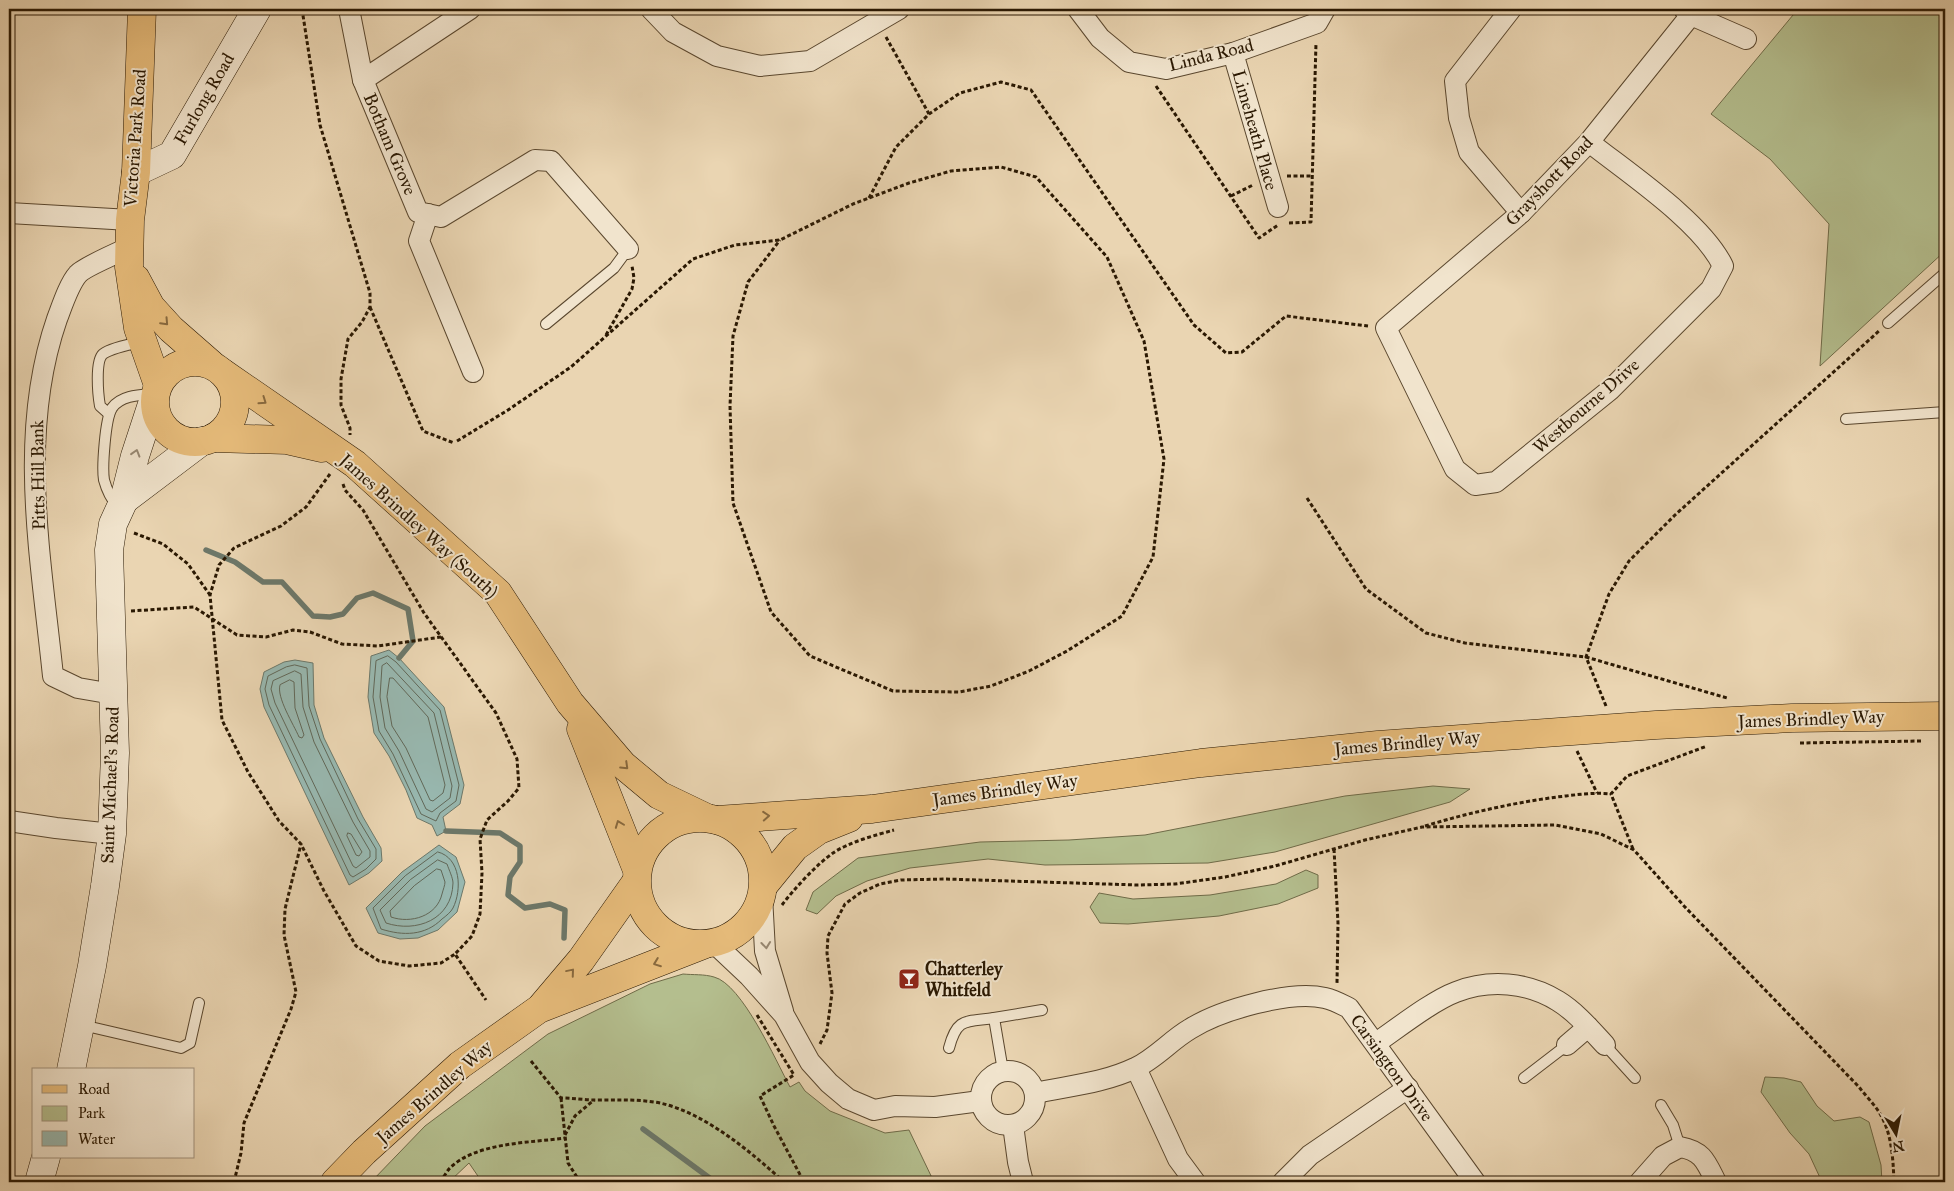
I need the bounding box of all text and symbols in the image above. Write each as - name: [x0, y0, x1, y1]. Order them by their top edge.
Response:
- street label: Linda Road: [1166, 34, 1256, 76]
- street label: Furlong Road: [169, 49, 240, 149]
- street label: Limeheath Place: [1227, 67, 1283, 193]
- street label: Victoria Park Road: [119, 68, 151, 209]
- street label: Botham Grove: [359, 90, 421, 198]
- street label: Grayshott Road: [1501, 131, 1597, 231]
- one-way arrow: [159, 316, 168, 325]
- street label: Westbourne Drive: [1528, 354, 1644, 458]
- one-way arrow: [258, 395, 267, 404]
- street label: Pitts Hill Bank: [26, 419, 50, 530]
- street label: James Brindley Way (South): [333, 448, 503, 604]
- one-way arrow: [131, 449, 141, 457]
- street label: James Brindley Way: [1736, 705, 1885, 734]
- street label: Saint Michael's Road: [96, 706, 124, 864]
- street label: James Brindley Way: [1331, 726, 1481, 762]
- one-way arrow: [619, 760, 628, 769]
- street label: James Brindley Way: [929, 769, 1080, 812]
- one-way arrow: [762, 811, 770, 822]
- one-way arrow: [615, 821, 625, 829]
- one-way arrow: [760, 941, 771, 949]
- one-way arrow: [653, 956, 662, 967]
- place label: Chatterley Whitfeld: [925, 958, 1004, 1001]
- bar icon: Chatterley Whitfeld: [897, 967, 921, 991]
- one-way arrow: [565, 969, 573, 978]
- street label: Carsington Drive: [1345, 1010, 1438, 1126]
- street label: James Brindley Way: [370, 1035, 498, 1150]
- legend: [32, 1068, 195, 1158]
- text: Road: [78, 1080, 110, 1098]
- text: Park: [78, 1104, 105, 1122]
- north arrow: [1872, 1108, 1922, 1158]
- text: Water: [78, 1130, 115, 1148]
- text: N: [1891, 1137, 1905, 1156]

